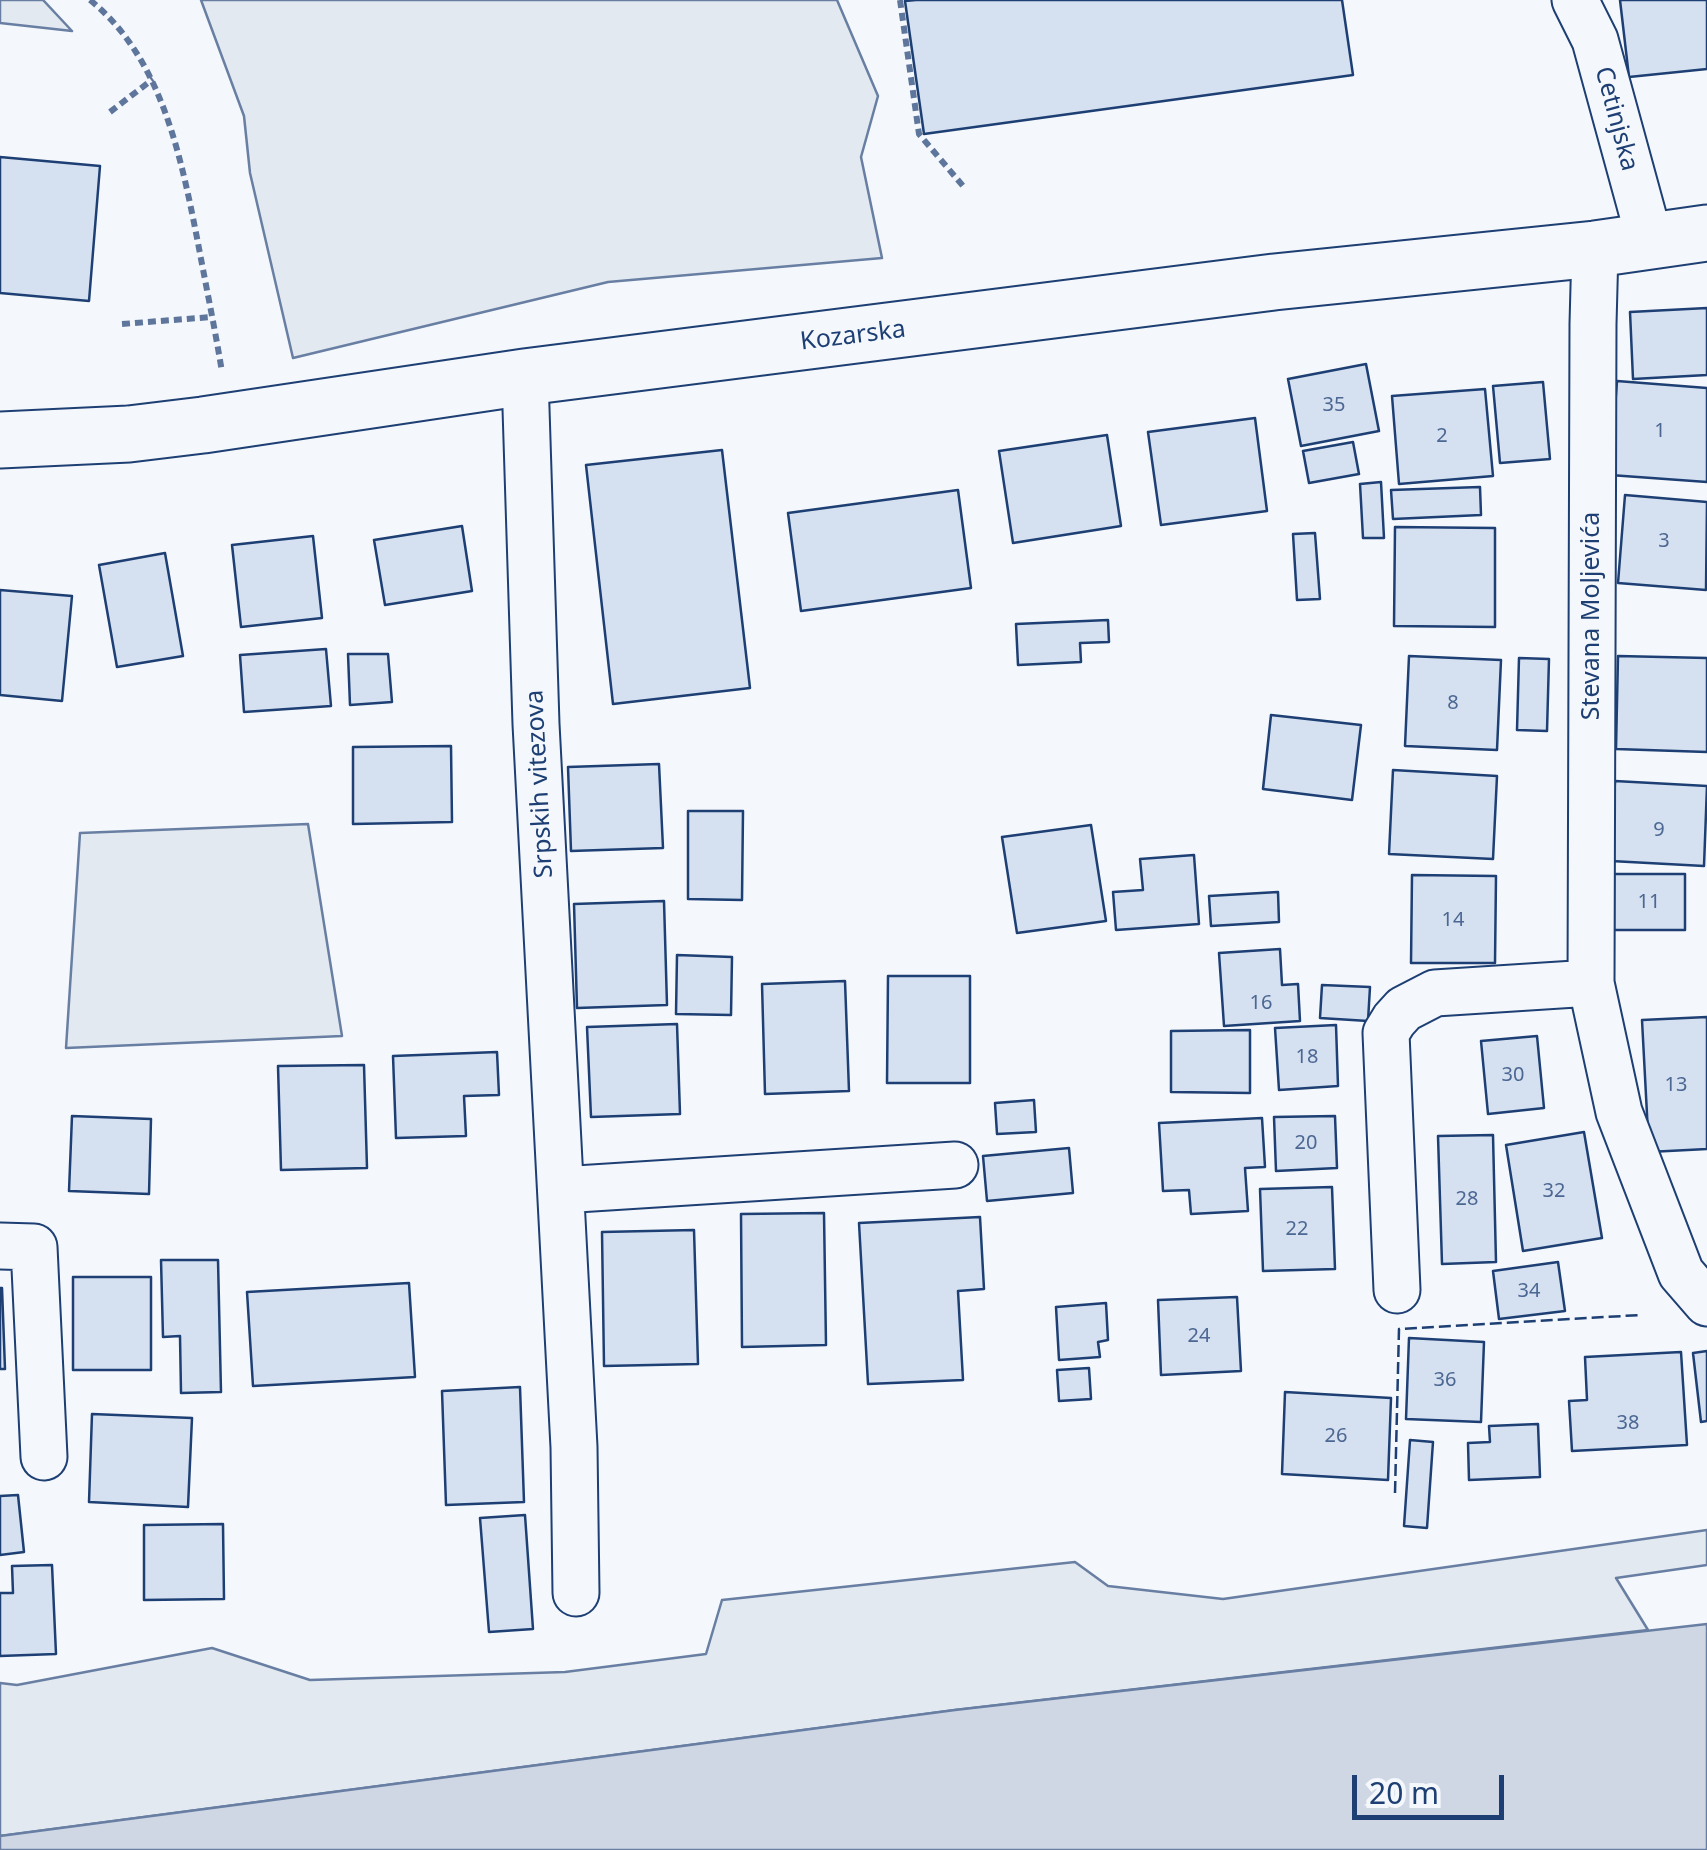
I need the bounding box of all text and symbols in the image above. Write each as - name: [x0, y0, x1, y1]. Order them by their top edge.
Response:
- street label: Cetinjska: [1588, 64, 1644, 174]
- street label: Kozarska: [799, 315, 907, 357]
- house number: 35: [1323, 393, 1345, 417]
- house number: 1: [1654, 419, 1666, 443]
- house number: 2: [1436, 424, 1448, 448]
- street label: Stevana Moljevića: [1577, 512, 1607, 720]
- house number: 3: [1658, 529, 1670, 553]
- street label: Srpskih vitezova: [520, 689, 560, 879]
- house number: 8: [1447, 691, 1459, 715]
- house number: 9: [1653, 818, 1665, 842]
- house number: 11: [1638, 890, 1660, 914]
- house number: 14: [1442, 908, 1464, 932]
- house number: 16: [1250, 991, 1272, 1015]
- house number: 18: [1296, 1045, 1318, 1069]
- house number: 30: [1502, 1063, 1524, 1087]
- house number: 13: [1665, 1073, 1687, 1097]
- house number: 20: [1295, 1131, 1317, 1155]
- house number: 32: [1543, 1179, 1565, 1203]
- house number: 28: [1456, 1187, 1478, 1211]
- house number: 22: [1286, 1217, 1308, 1241]
- house number: 34: [1518, 1279, 1540, 1303]
- house number: 24: [1188, 1324, 1210, 1348]
- house number: 36: [1434, 1368, 1456, 1392]
- house number: 38: [1617, 1411, 1639, 1435]
- house number: 26: [1325, 1424, 1347, 1448]
- scale bar: [1357, 1755, 1510, 1817]
- text: 20 m: [1369, 1772, 1439, 1813]

